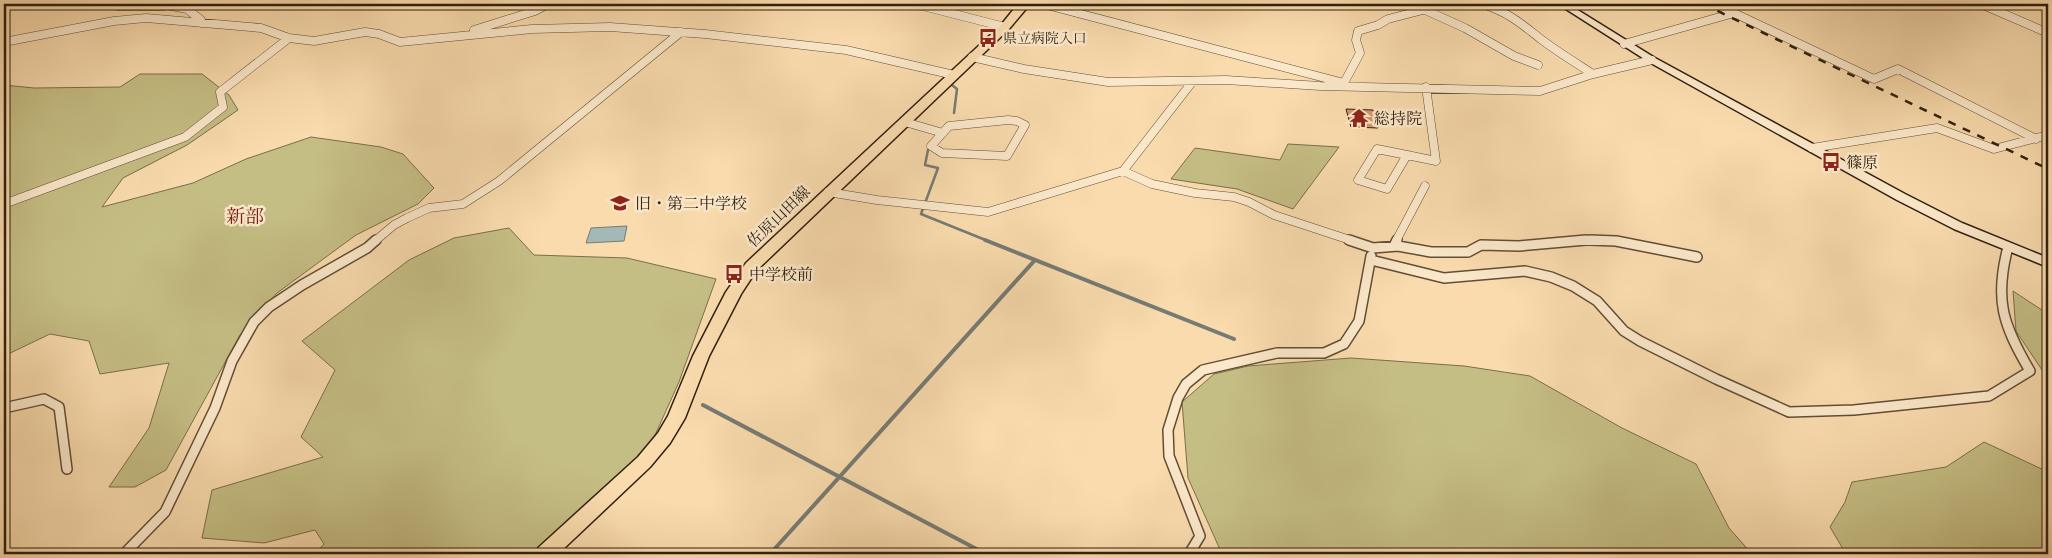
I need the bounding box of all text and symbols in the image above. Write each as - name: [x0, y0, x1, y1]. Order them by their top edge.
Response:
- bus stop icon: 県立病院入口: [977, 27, 999, 49]
- place label: 県立病院入口: [1003, 28, 1087, 48]
- place label: 総持院: [1374, 106, 1422, 130]
- temple icon: 総持院: [1348, 107, 1370, 129]
- place label: 篠原: [1846, 150, 1878, 174]
- bus stop icon: 篠原: [1820, 151, 1842, 173]
- street label: 佐原山田線: [741, 180, 815, 252]
- place label: 旧・第二中学校: [635, 191, 747, 215]
- school or university icon: 旧・第二中学校: [609, 192, 631, 214]
- district label: 新部: [226, 202, 264, 230]
- place label: 中学校前: [749, 262, 813, 286]
- bus stop icon: 中学校前: [723, 263, 745, 285]

